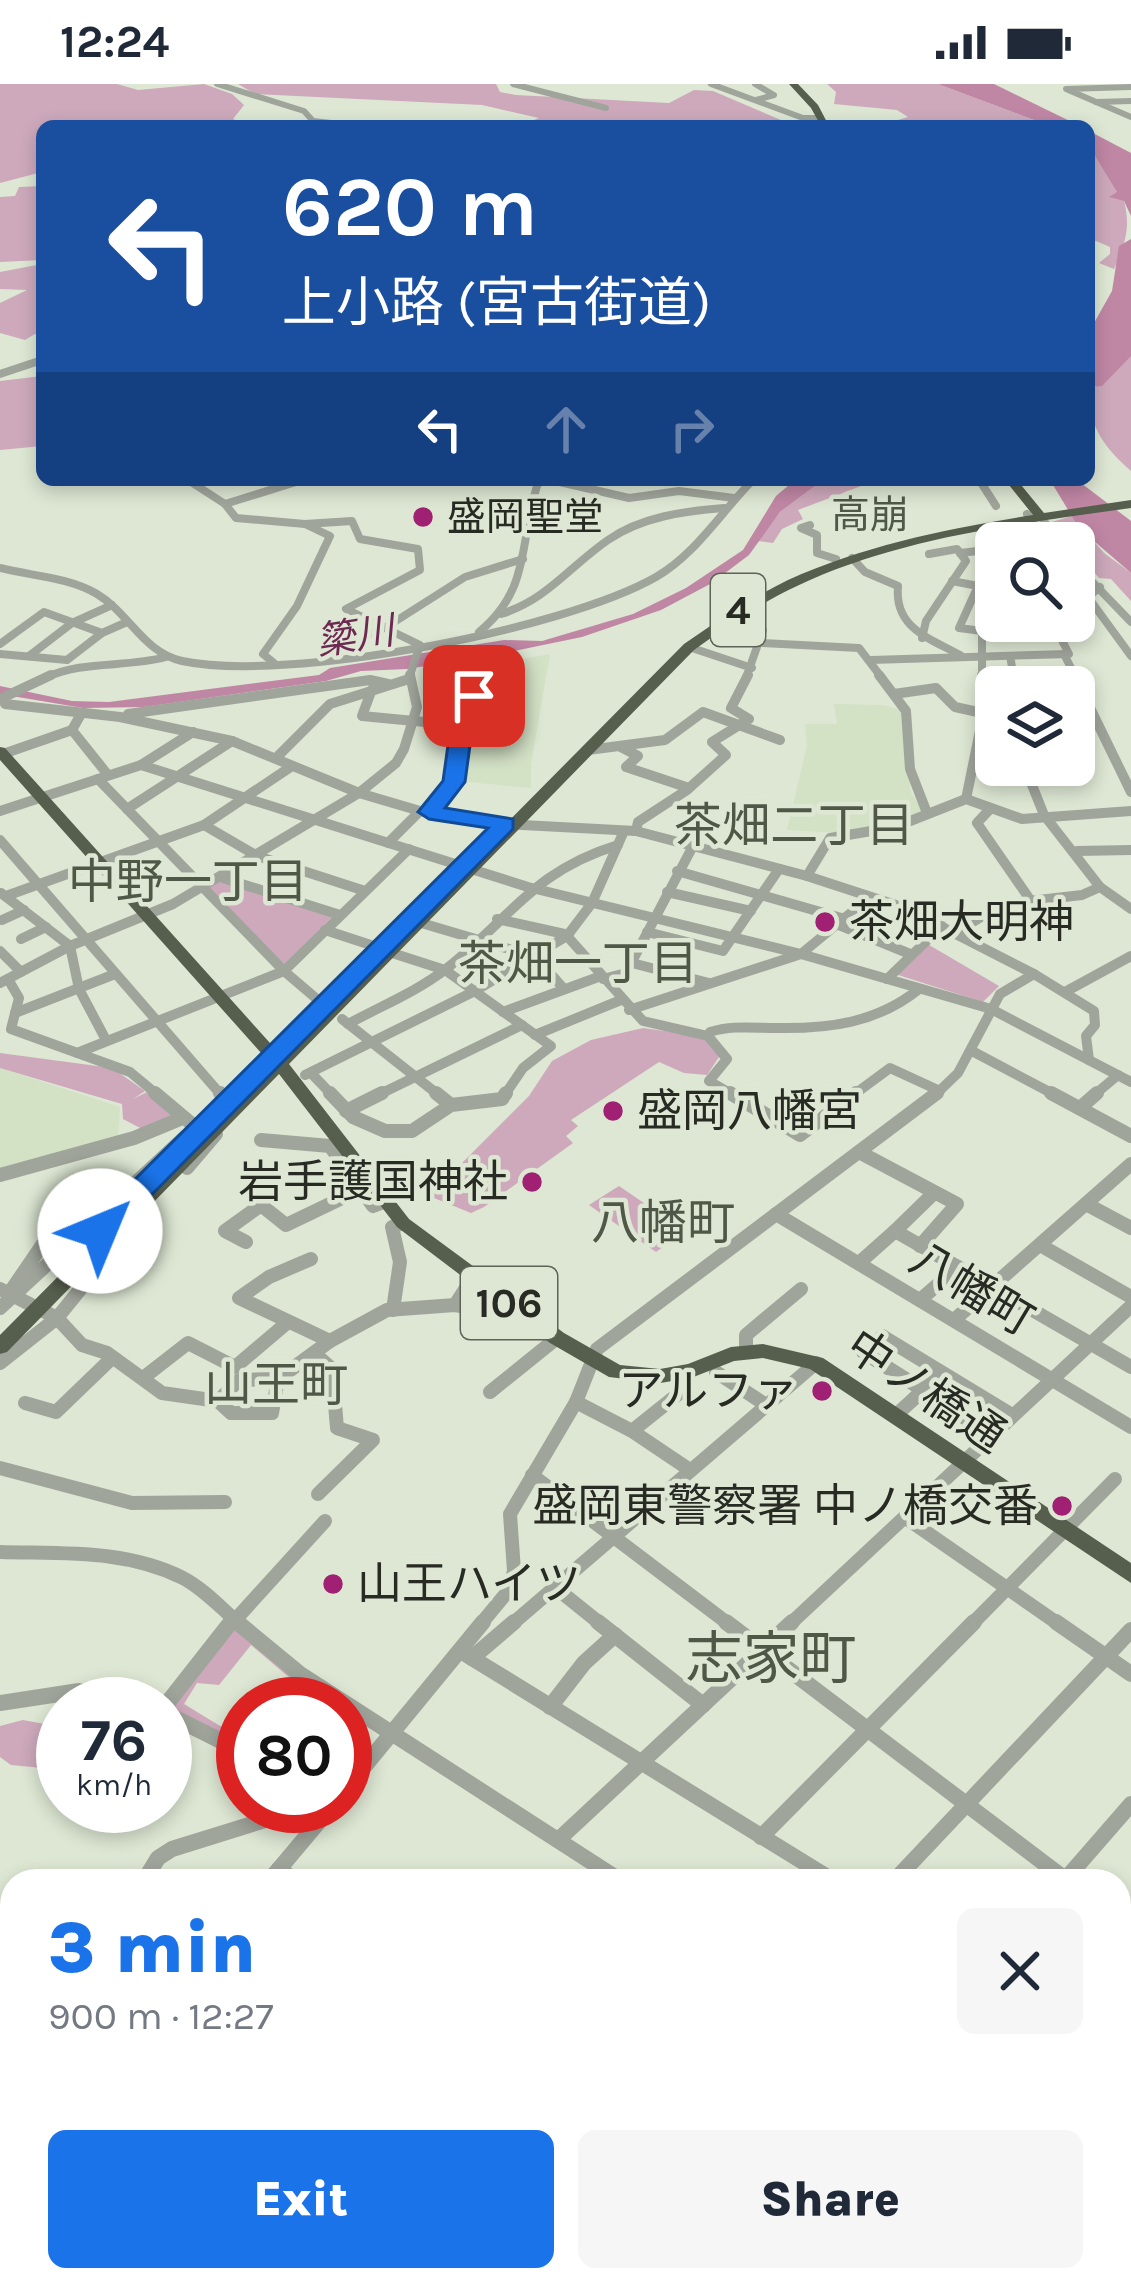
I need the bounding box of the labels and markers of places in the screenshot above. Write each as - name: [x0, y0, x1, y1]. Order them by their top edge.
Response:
- place label: 盛岡聖堂: [447, 494, 603, 540]
- marker: 盛岡聖堂: [410, 504, 436, 530]
- pin: [423, 645, 525, 747]
- place label: 茶畑大明神: [849, 896, 1074, 948]
- marker: 茶畑大明神: [812, 909, 838, 935]
- place label: 盛岡八幡宮: [637, 1085, 862, 1137]
- marker: 盛岡八幡宮: [600, 1098, 626, 1124]
- place label: 岩手護国神社: [238, 1156, 508, 1208]
- marker: 岩手護国神社: [519, 1169, 545, 1195]
- place label: アルファ: [618, 1365, 798, 1417]
- marker: アルファ: [809, 1378, 835, 1404]
- place label: 盛岡東警察署 中ノ橋交番: [532, 1480, 1038, 1532]
- marker: 盛岡東警察署 中ノ橋交番: [1049, 1493, 1075, 1519]
- place label: 山王ハイツ: [357, 1558, 581, 1610]
- marker: 山王ハイツ: [320, 1571, 346, 1597]

